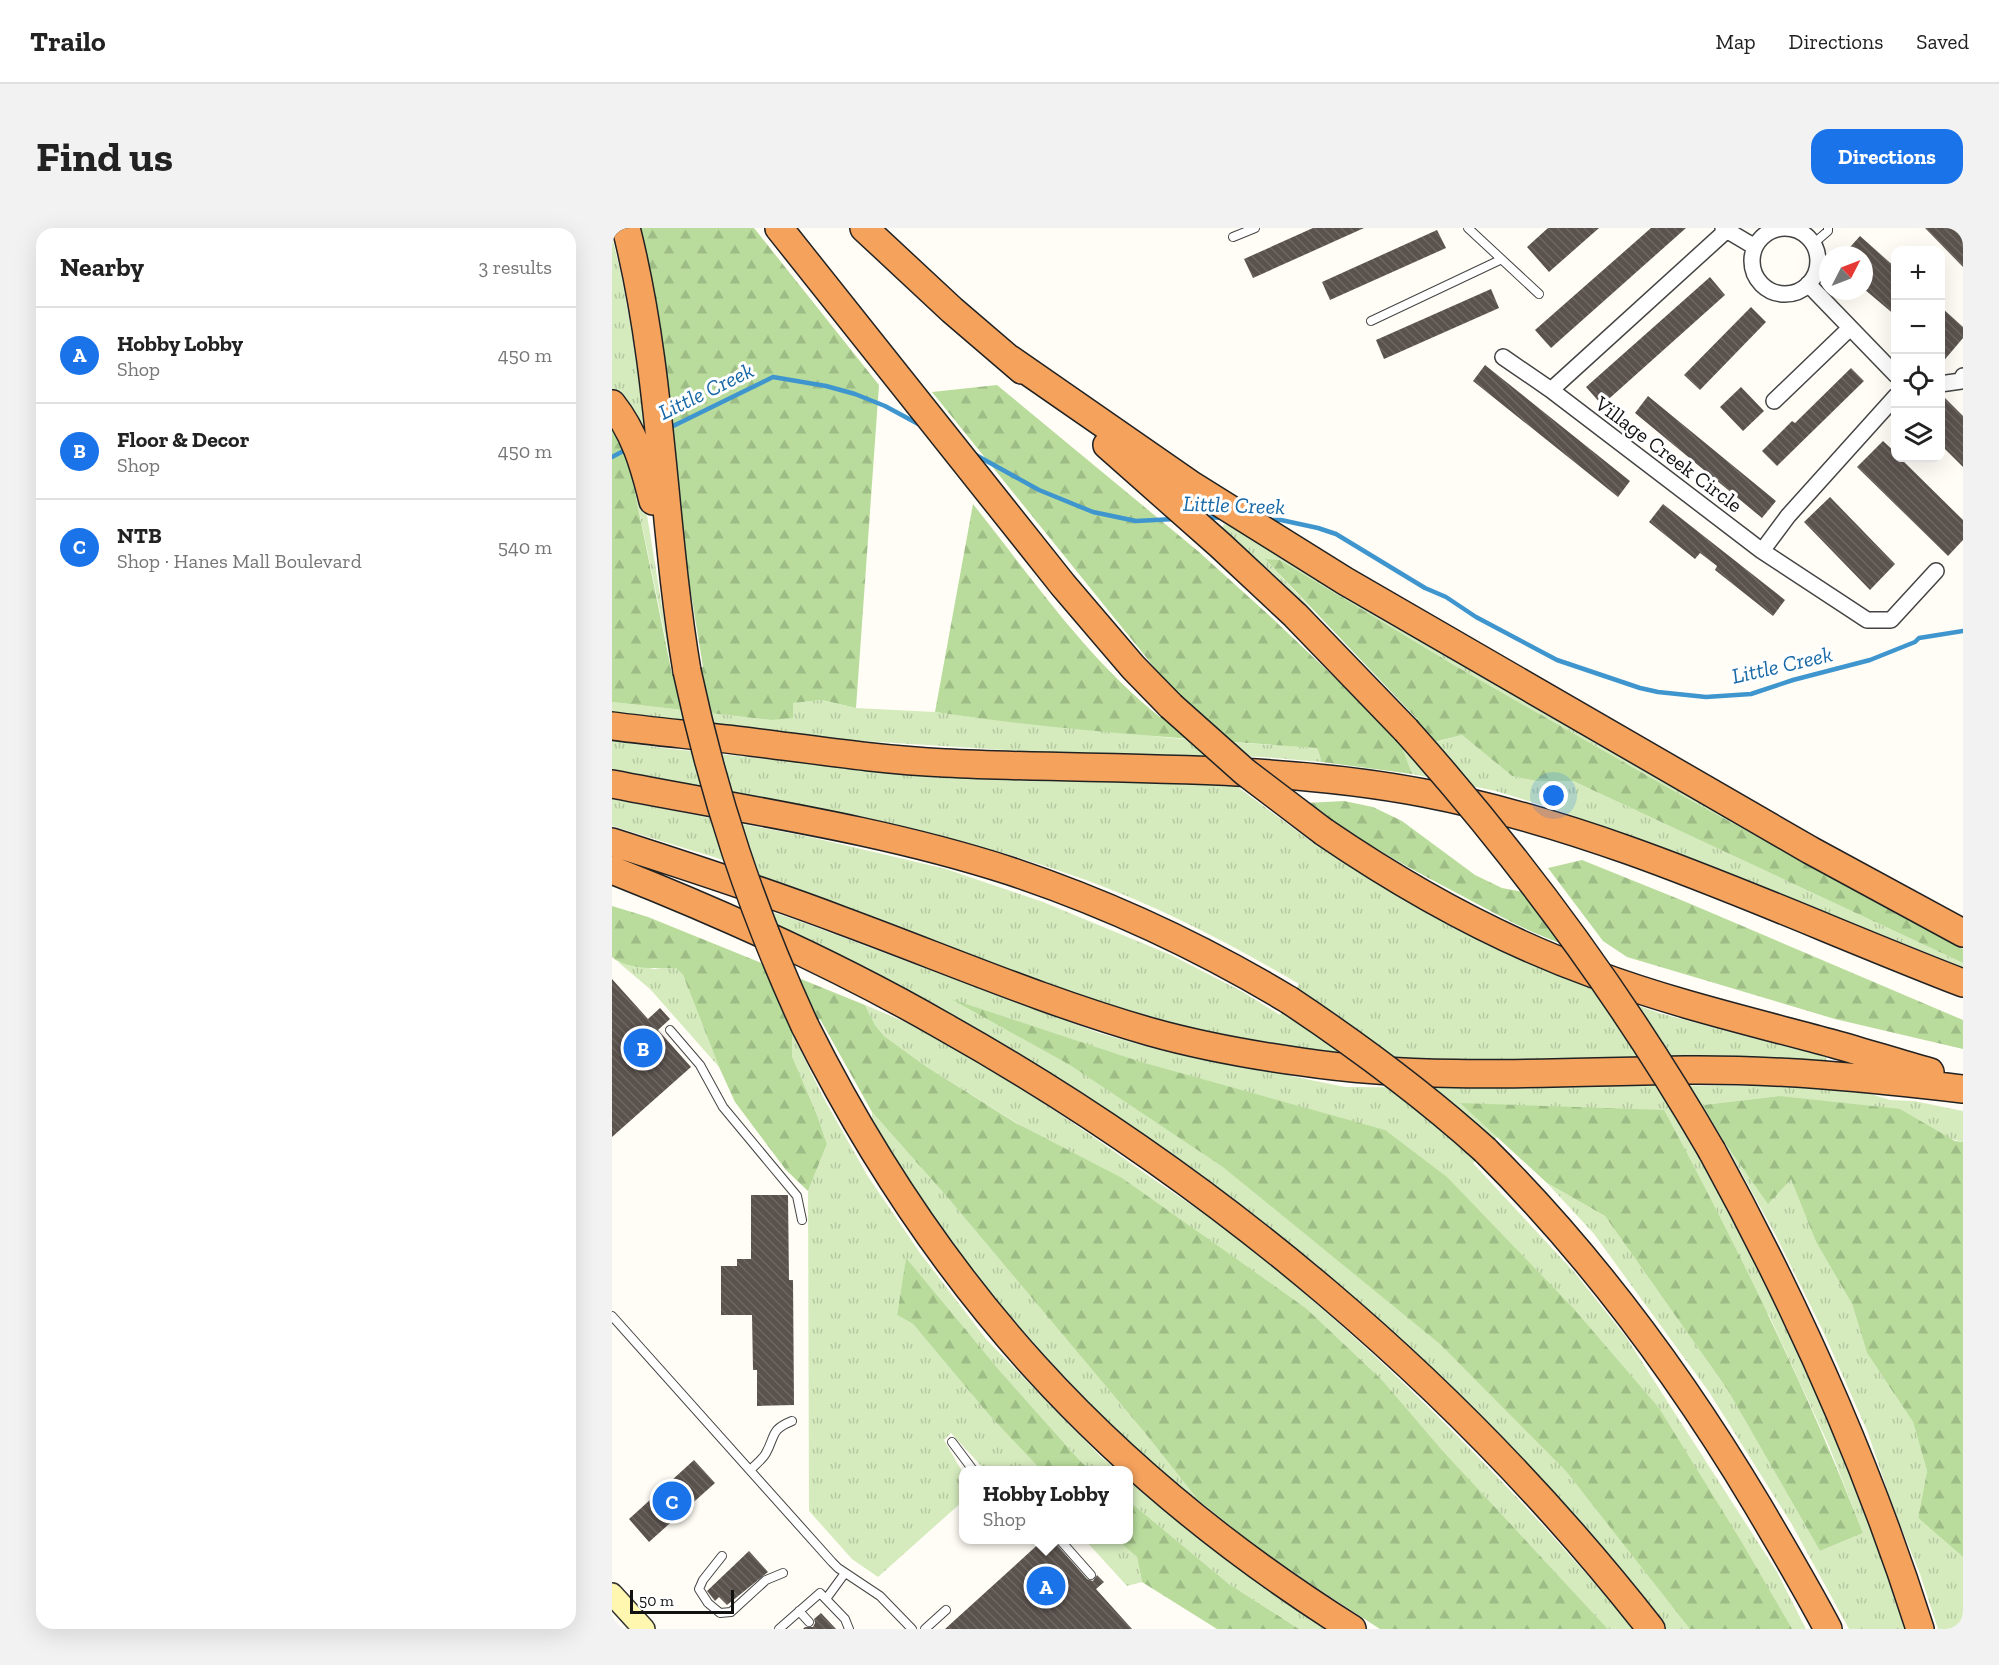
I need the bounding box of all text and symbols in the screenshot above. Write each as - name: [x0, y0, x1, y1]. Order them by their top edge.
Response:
- text: Trailo: [30, 25, 106, 58]
- text: Map: [1716, 29, 1756, 54]
- text: Directions: [1789, 29, 1883, 54]
- text: Saved: [1916, 29, 1969, 54]
- button: Directions: [1811, 129, 1963, 184]
- text: Find us: [36, 131, 173, 182]
- north arrow: [1819, 246, 1873, 300]
- map controls: [1891, 246, 1945, 462]
- button: +: [1891, 246, 1945, 300]
- text: Nearby: [60, 251, 144, 283]
- text: 3 results: [478, 255, 552, 279]
- button: −: [1891, 300, 1945, 354]
- text: Hobby Lobby: [117, 330, 243, 357]
- text: A: [73, 343, 86, 367]
- text: 450 m: [498, 343, 552, 367]
- button: locate: [1891, 354, 1945, 408]
- water label: Little Creek: [654, 356, 758, 426]
- text: Shop: [117, 357, 160, 381]
- street label: Village Creek Circle: [1590, 390, 1748, 518]
- button: layers: [1891, 408, 1945, 462]
- text: Floor & Decor: [117, 426, 249, 453]
- text: B: [73, 439, 86, 463]
- text: 450 m: [498, 439, 552, 463]
- text: Shop: [117, 453, 160, 477]
- water label: Little Creek: [1182, 490, 1286, 520]
- text: NTB: [117, 522, 162, 549]
- text: C: [73, 535, 86, 559]
- text: 540 m: [498, 535, 552, 559]
- text: Shop · Hanes Mall Boulevard: [117, 549, 362, 573]
- water label: Little Creek: [1729, 640, 1835, 690]
- your location: [1539, 781, 1568, 810]
- pin: B: [624, 1026, 663, 1070]
- popup: [959, 1466, 1133, 1544]
- pin: C: [652, 1478, 692, 1524]
- text: Hobby Lobby: [983, 1480, 1109, 1507]
- text: Shop: [983, 1507, 1026, 1531]
- pin: A: [1026, 1564, 1066, 1608]
- scale bar: [630, 1587, 734, 1614]
- text: 50 m: [639, 1591, 674, 1610]

